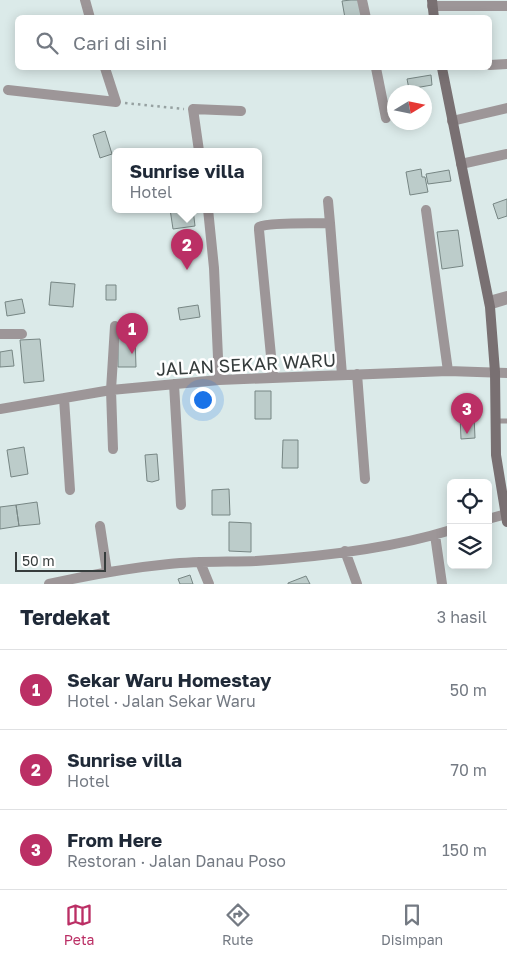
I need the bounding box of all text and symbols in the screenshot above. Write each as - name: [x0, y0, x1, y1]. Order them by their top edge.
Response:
- search box: [15, 15, 492, 70]
- icon: search: [33, 29, 61, 57]
- text: Cari di sini: [73, 31, 167, 54]
- north arrow: [387, 85, 432, 130]
- popup: [112, 148, 262, 213]
- text: Sunrise villa: [129, 159, 245, 182]
- text: Hotel: [129, 182, 172, 202]
- pin: 2: [171, 229, 203, 270]
- pin: 1: [116, 313, 148, 354]
- street label: JALAN SEKAR WARU: [156, 348, 336, 380]
- your location: [190, 387, 216, 413]
- pin: 3: [451, 393, 483, 434]
- map controls: [447, 479, 492, 569]
- button: locate: [447, 479, 492, 524]
- button: layers: [447, 524, 492, 569]
- scale bar: [15, 549, 106, 572]
- text: 50 m: [22, 552, 55, 569]
- text: Terdekat: [20, 604, 110, 630]
- text: 3 hasil: [437, 607, 487, 627]
- text: Sekar Waru Homestay: [67, 668, 271, 691]
- text: 1: [32, 680, 40, 700]
- text: 50 m: [450, 680, 487, 700]
- text: Hotel · Jalan Sekar Waru: [67, 691, 256, 711]
- text: Sunrise villa: [67, 748, 182, 771]
- text: 2: [31, 760, 41, 780]
- text: 70 m: [450, 760, 487, 780]
- text: Hotel: [67, 771, 110, 791]
- text: From Here: [67, 828, 162, 851]
- text: 3: [31, 840, 41, 860]
- text: 150 m: [442, 840, 487, 860]
- text: Restoran · Jalan Danau Poso: [67, 851, 286, 871]
- tab: Peta: [64, 901, 94, 948]
- tab: Rute: [222, 901, 253, 948]
- tab: Disimpan: [381, 901, 443, 948]

